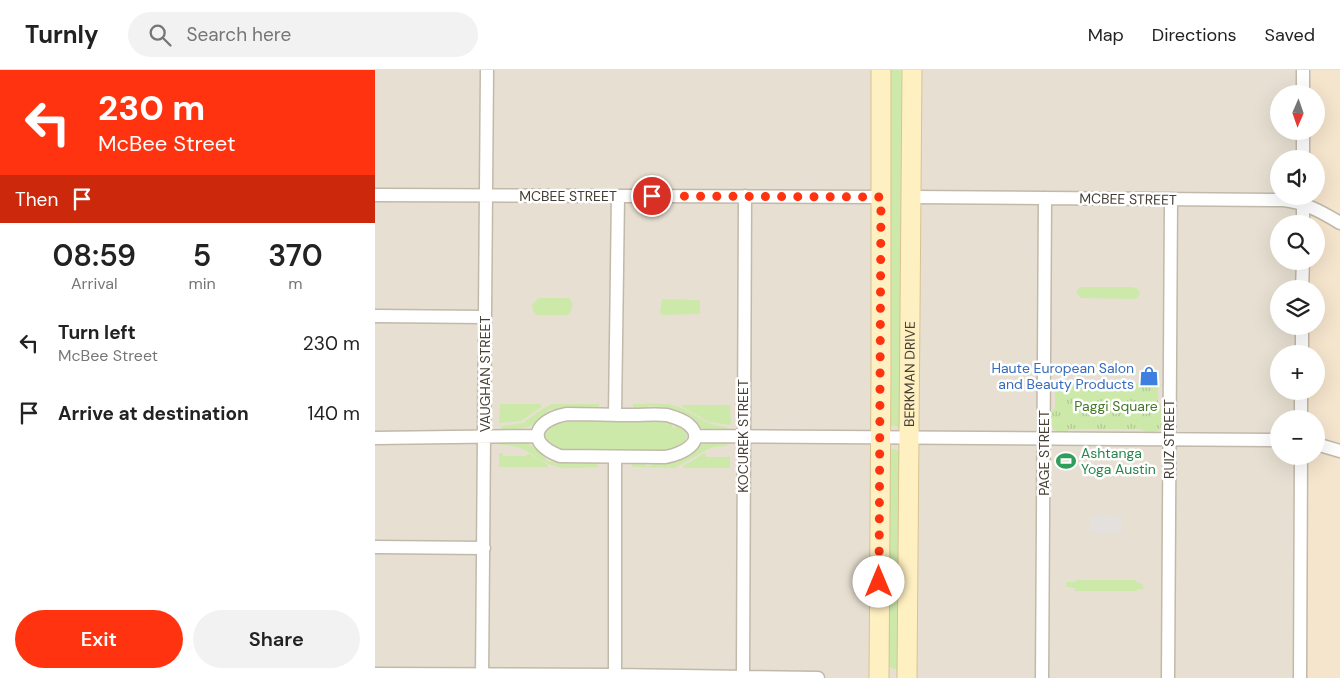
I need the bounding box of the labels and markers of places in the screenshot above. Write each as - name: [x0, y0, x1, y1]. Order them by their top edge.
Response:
- pin: [631, 175, 673, 217]
- place label: Haute European Salon and Beauty Products: [991, 359, 1134, 393]
- shop icon: Haute European Salon and Beauty Products: [1138, 365, 1160, 387]
- place label: Ashtanga Yoga Austin: [1081, 444, 1156, 478]
- sports icon: Ashtanga Yoga Austin: [1055, 450, 1077, 472]

